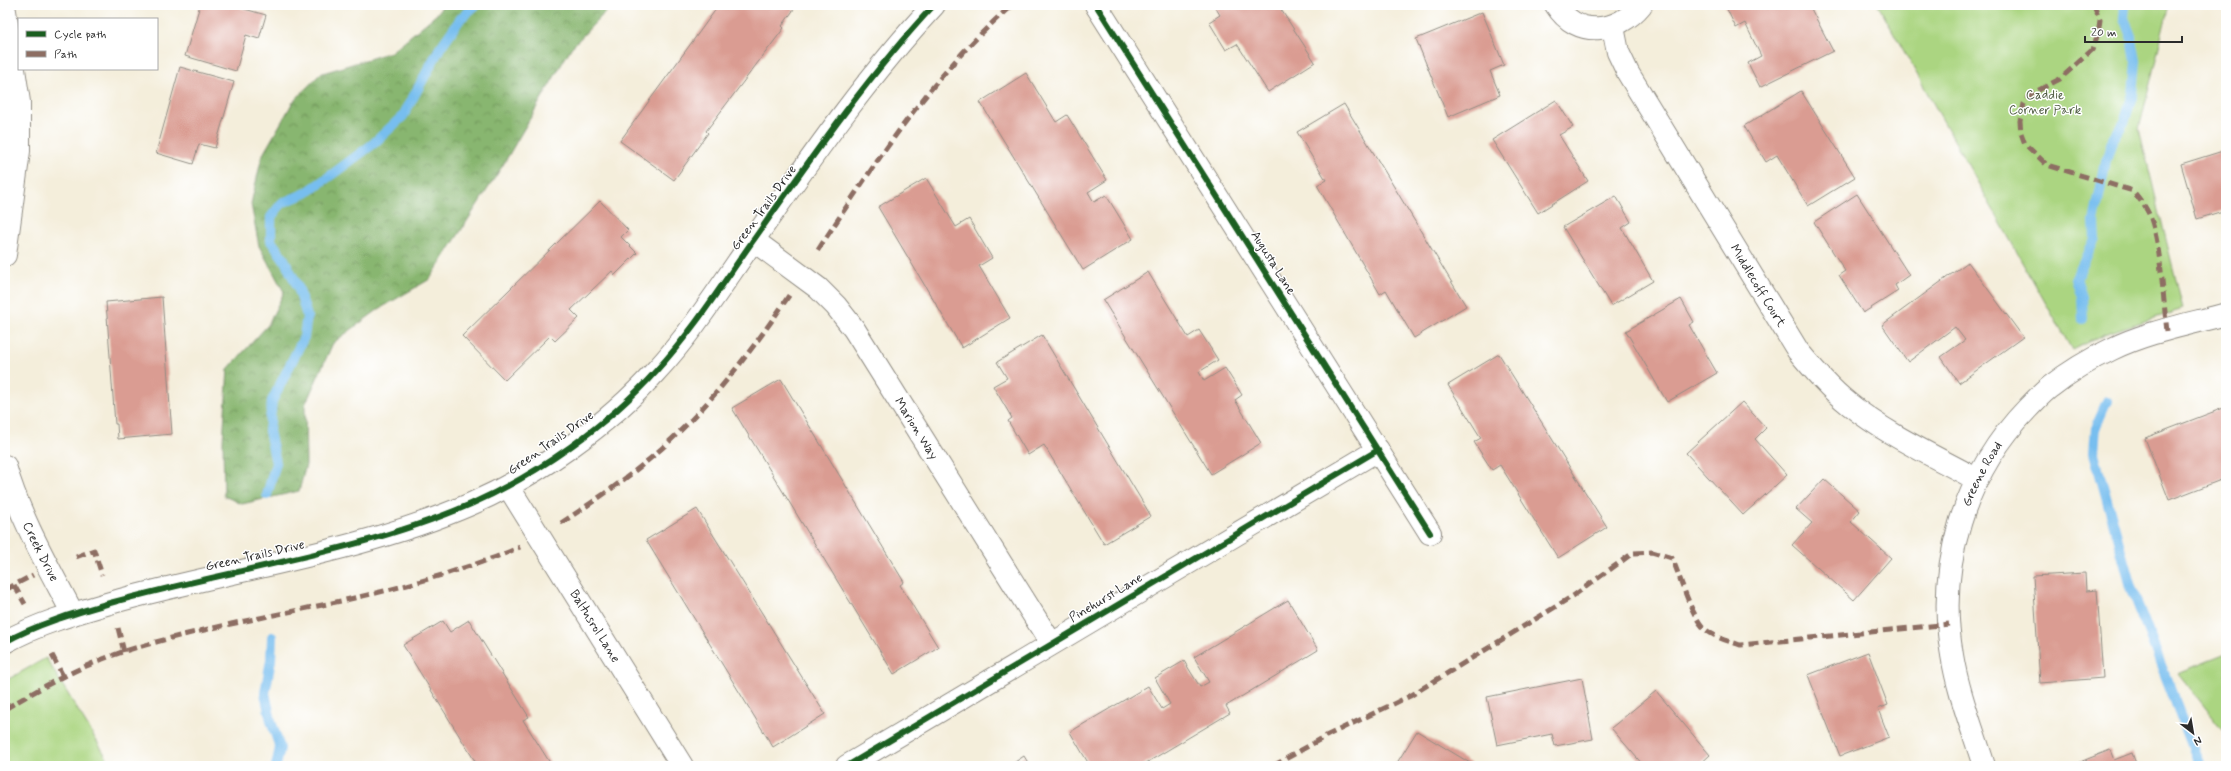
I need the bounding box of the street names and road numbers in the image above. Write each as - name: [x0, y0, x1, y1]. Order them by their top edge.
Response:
- street label: Green Trails Drive: [727, 162, 801, 254]
- street label: Augusta Lane: [1247, 228, 1299, 298]
- street label: Middlecoff Court: [1726, 241, 1790, 331]
- street label: Marion Way: [891, 394, 943, 463]
- street label: Green Trails Drive: [505, 407, 597, 479]
- street label: Greene Road: [1958, 438, 2006, 509]
- street label: Creek Drive: [19, 519, 63, 585]
- street label: Green Trails Drive: [204, 536, 306, 576]
- street label: Pinehurst Lane: [1066, 569, 1146, 627]
- street label: Baltusrol Lane: [566, 586, 624, 666]

